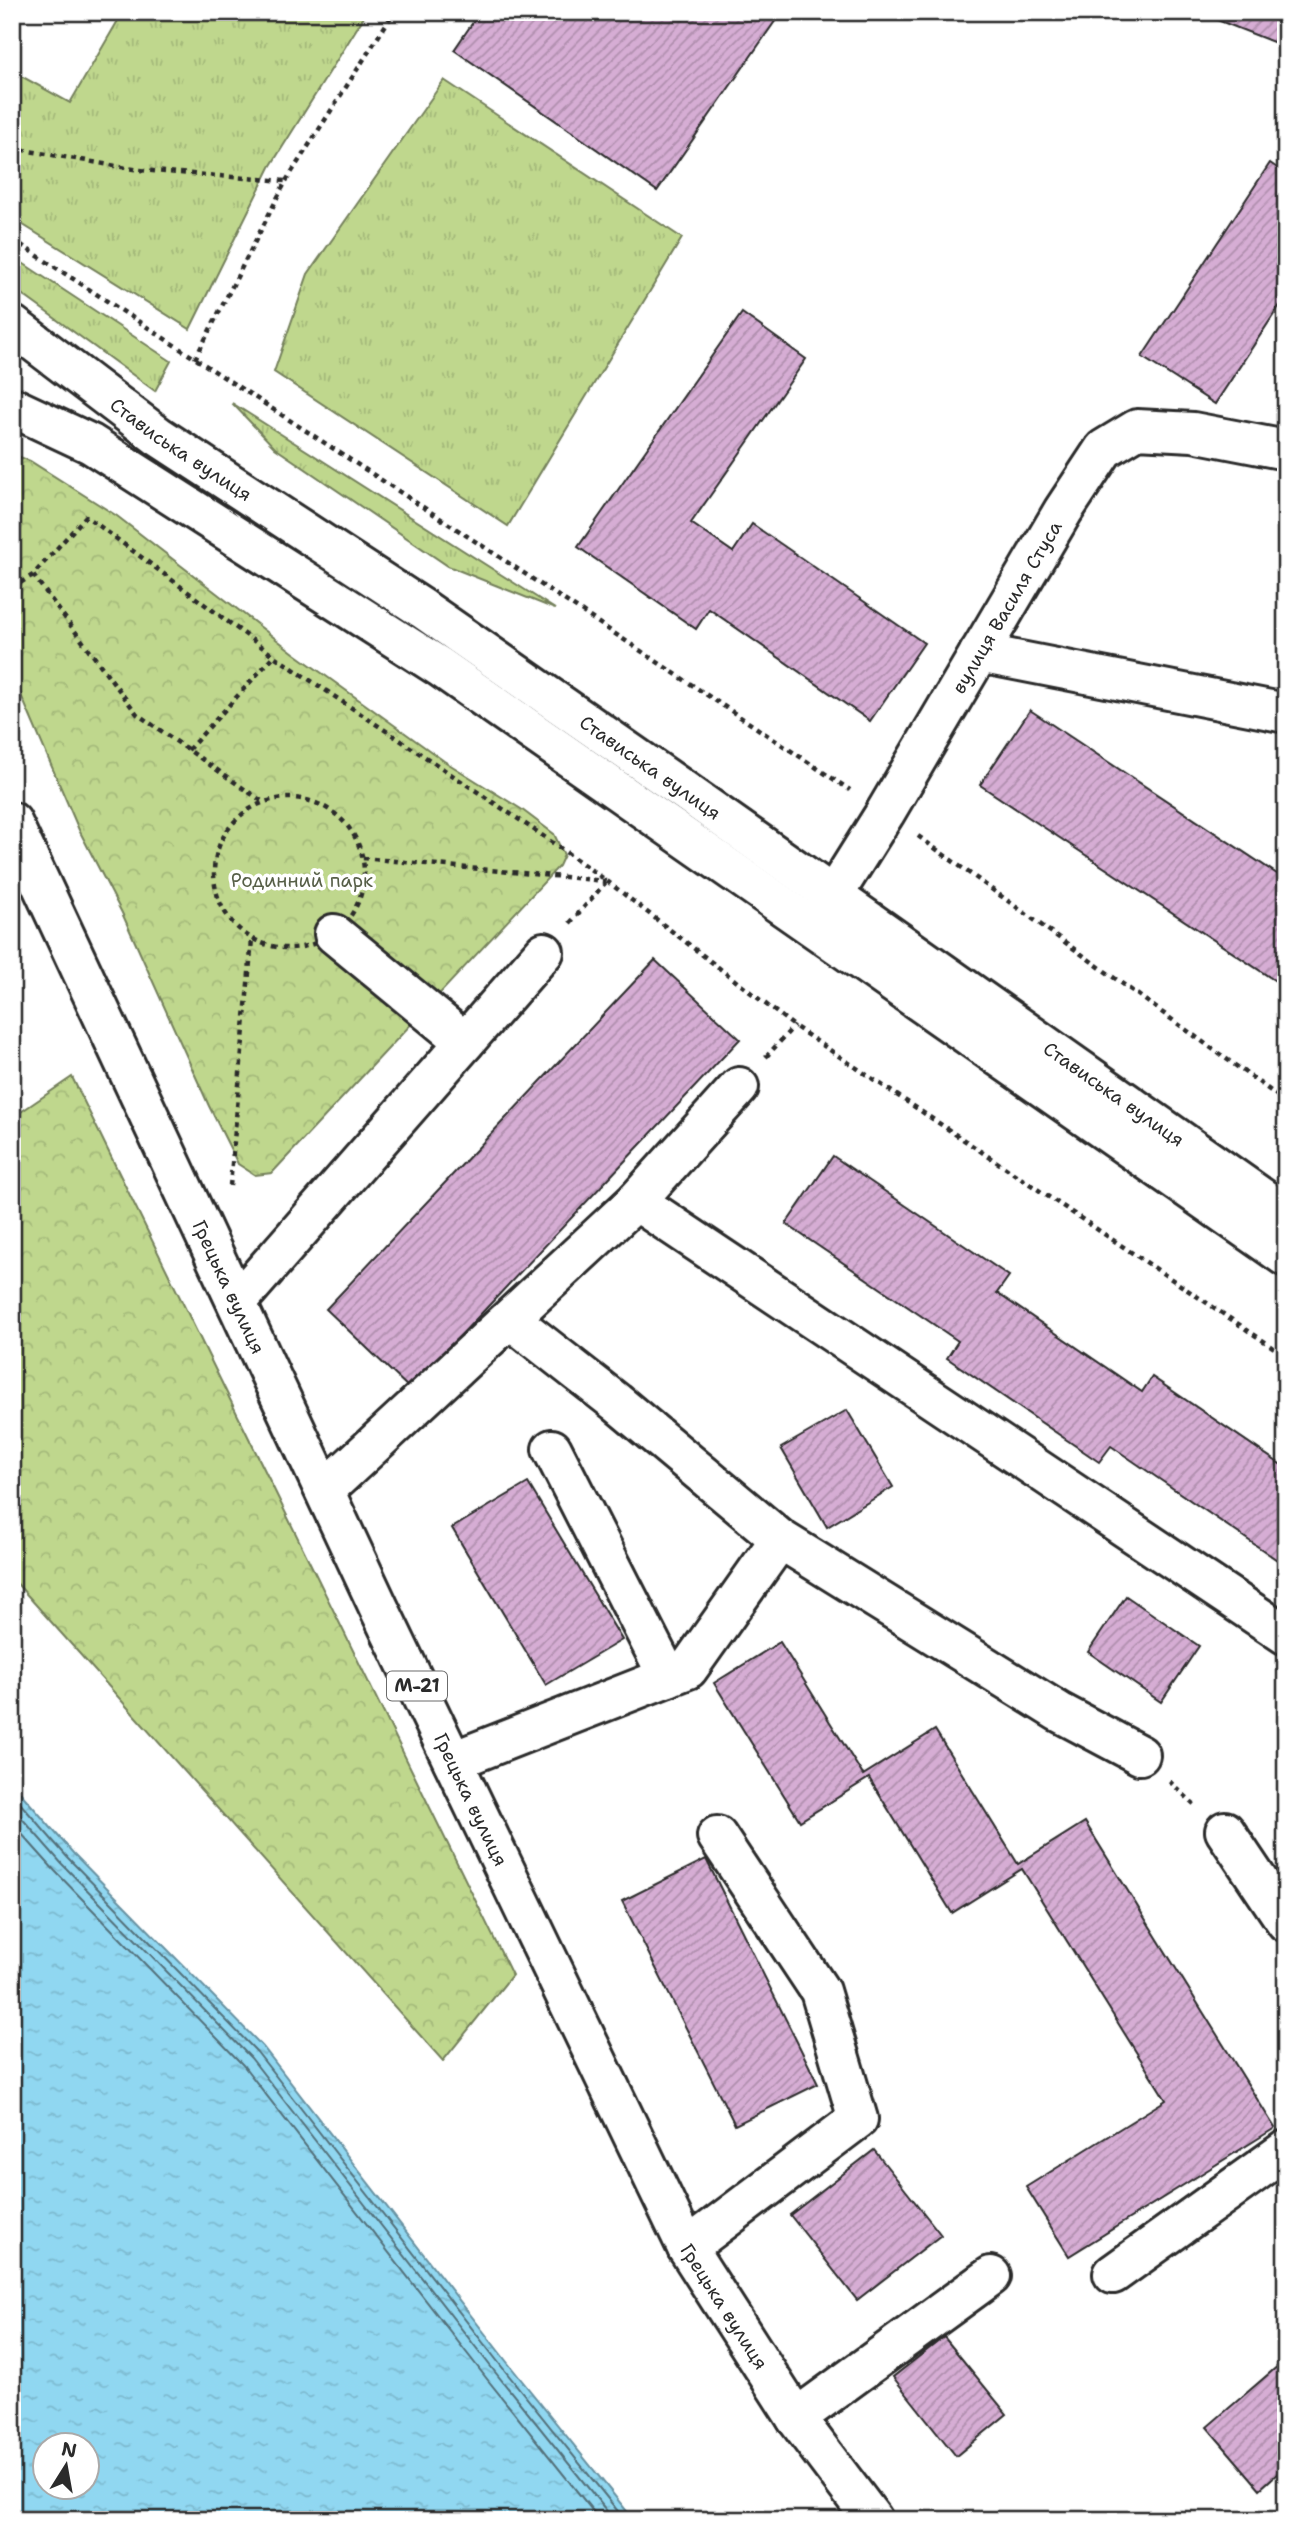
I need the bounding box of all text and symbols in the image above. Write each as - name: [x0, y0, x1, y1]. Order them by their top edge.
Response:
- street label: Стависька вулиця: [105, 392, 257, 507]
- street label: вулиця Василя Стуса: [946, 516, 1068, 698]
- street label: Стависька вулиця: [575, 710, 726, 826]
- park label: Родинний парк: [231, 868, 373, 893]
- street label: Стависька вулиця: [1038, 1036, 1189, 1152]
- street label: Грецька вулиця: [187, 1216, 271, 1358]
- road number: М-21: [387, 1672, 447, 1700]
- street label: Грецька вулиця: [428, 1729, 513, 1870]
- street label: Грецька вулиця: [674, 2239, 774, 2374]
- north arrow: [32, 2430, 102, 2500]
- text: N: [59, 2436, 79, 2464]

